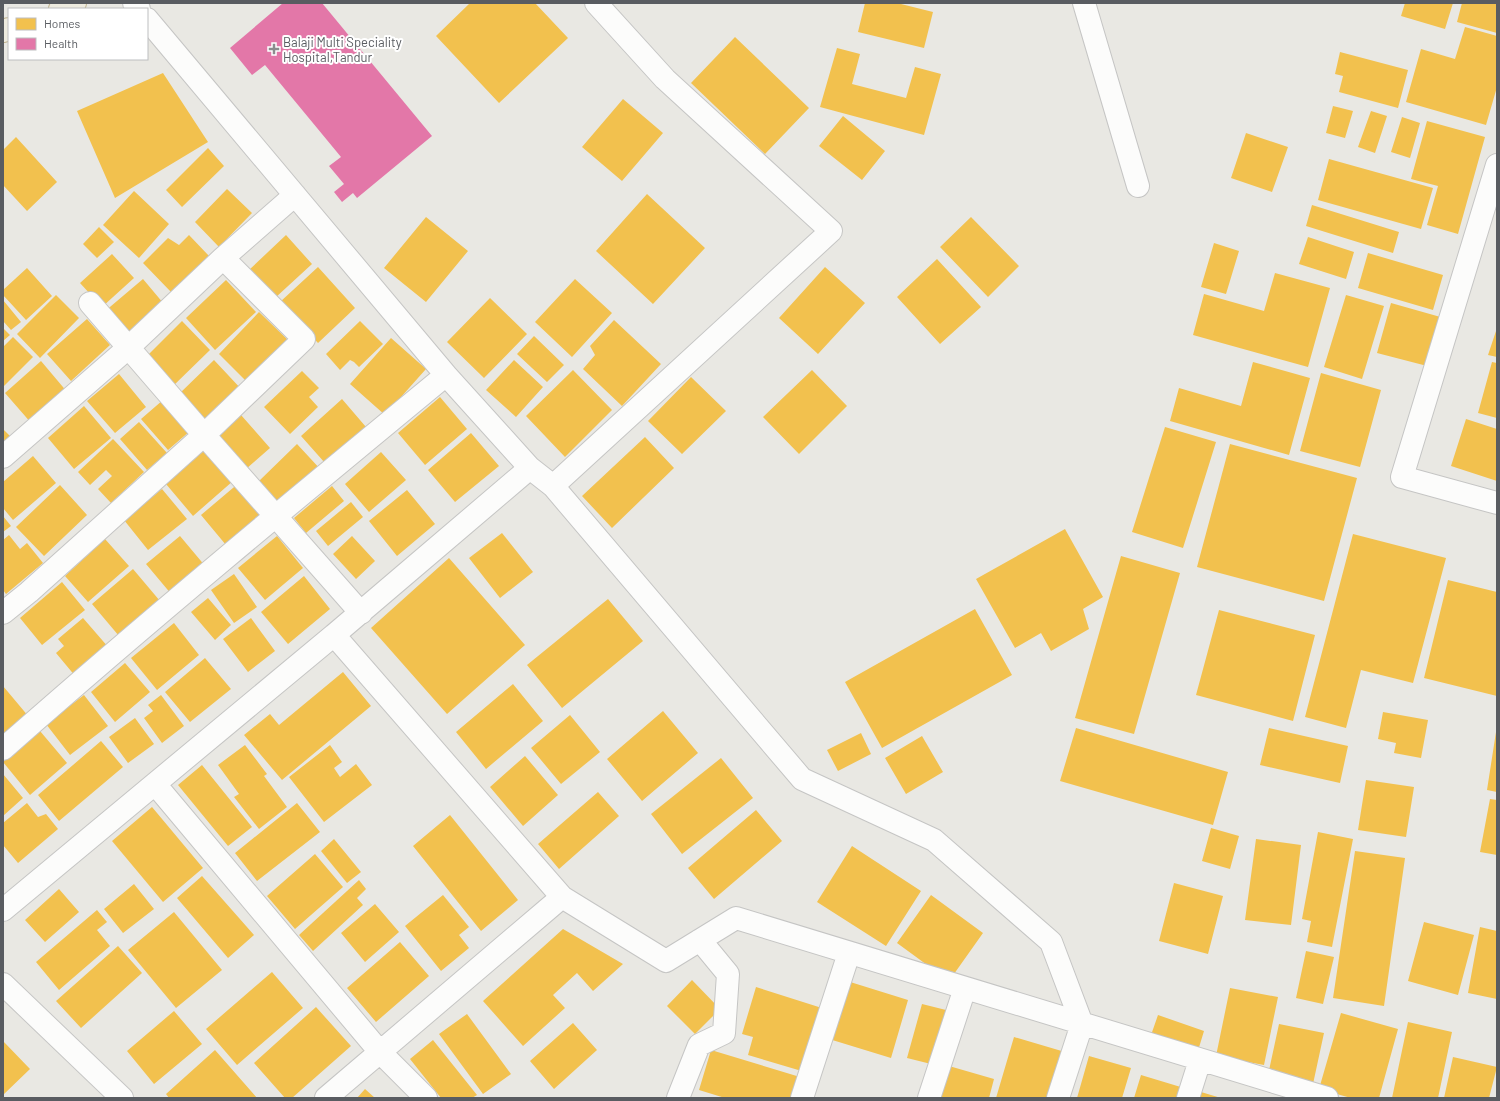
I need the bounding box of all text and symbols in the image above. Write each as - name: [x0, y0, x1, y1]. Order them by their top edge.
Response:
- legend: [8, 8, 148, 60]
- text: Homes: [44, 16, 81, 30]
- place label: Balaji Multi Speciality Hospital,Tandur: [283, 34, 402, 65]
- text: Health: [44, 36, 78, 50]
- marker: Balaji Multi Speciality Hospital,Tandur: [268, 43, 280, 55]

